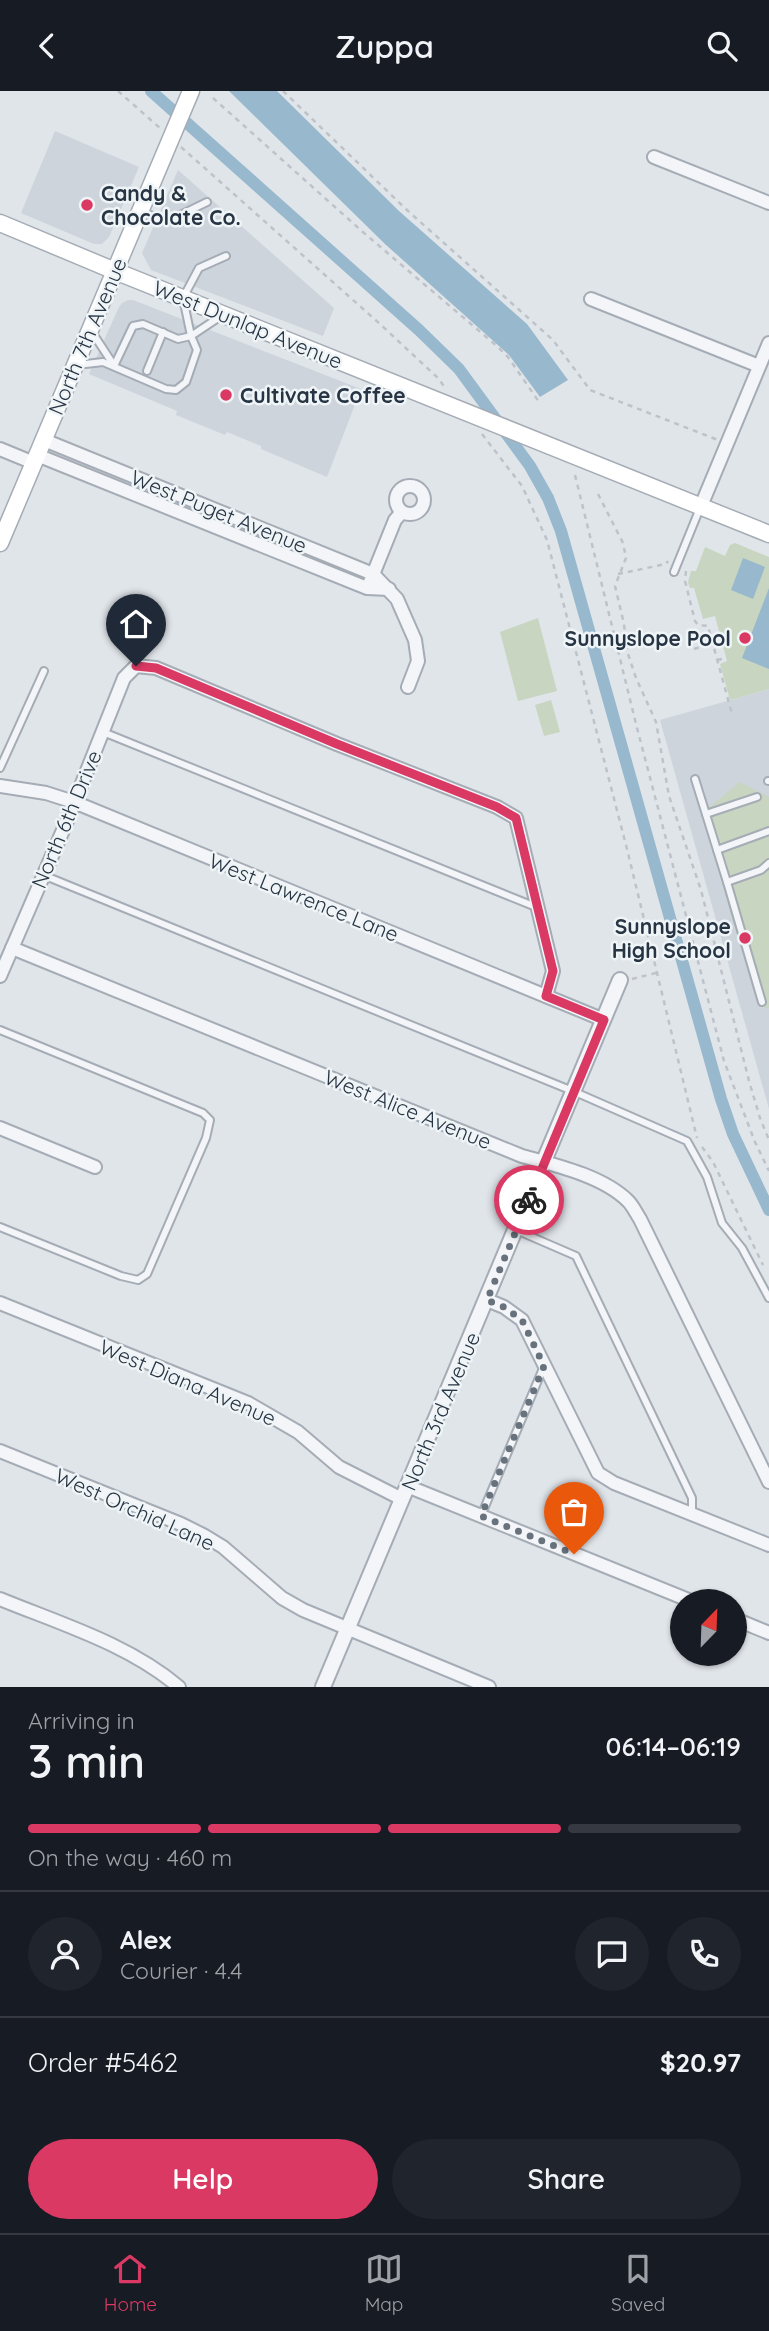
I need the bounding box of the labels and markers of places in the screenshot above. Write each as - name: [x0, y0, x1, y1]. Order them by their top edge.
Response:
- place label: Candy & Chocolate Co.: [101, 180, 241, 230]
- marker: Candy & Chocolate Co.: [79, 197, 95, 213]
- place label: Cultivate Coffee: [240, 382, 406, 408]
- marker: Cultivate Coffee: [218, 387, 234, 403]
- pin: [106, 594, 166, 666]
- place label: Sunnyslope Pool: [565, 625, 731, 651]
- marker: Sunnyslope Pool: [737, 630, 753, 646]
- place label: Sunnyslope High School: [612, 913, 731, 963]
- marker: Sunnyslope High School: [737, 930, 753, 946]
- pin: [544, 1482, 604, 1554]

